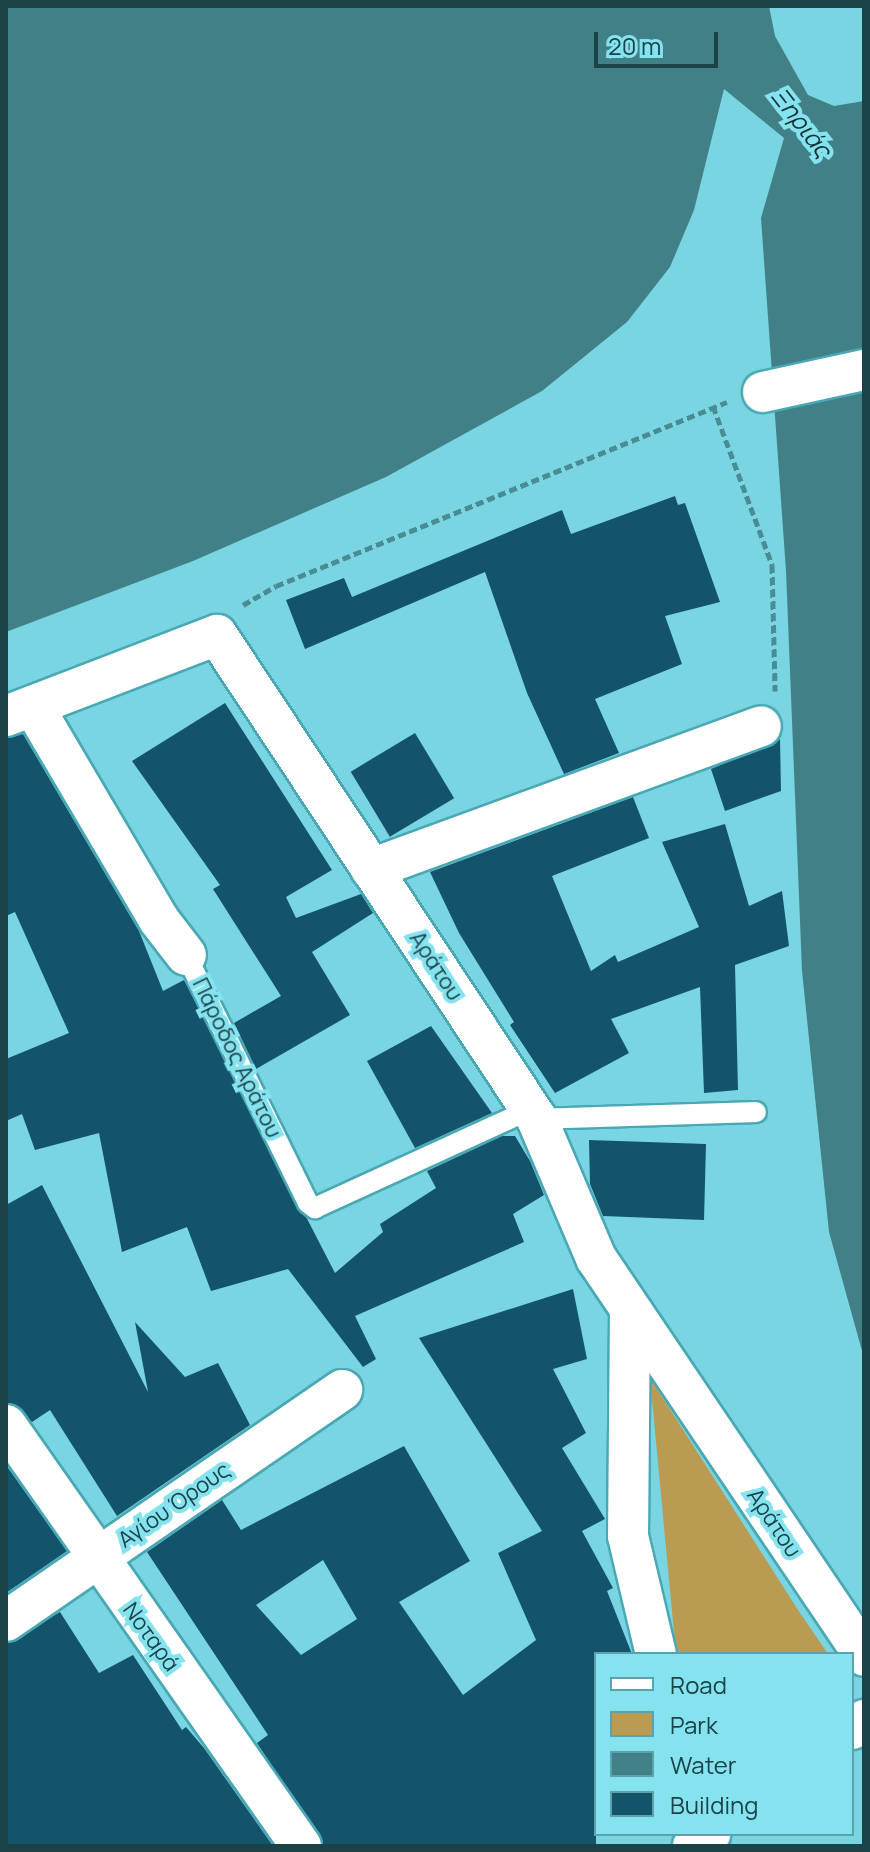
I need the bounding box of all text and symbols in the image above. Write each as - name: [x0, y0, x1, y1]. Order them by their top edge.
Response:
- scale bar: [598, 16, 722, 66]
- text: 20 m: [608, 29, 661, 62]
- water label: Ξηριάς: [766, 81, 838, 163]
- street label: Αράτου: [404, 926, 468, 1006]
- street label: Πάροδος Αράτου: [187, 974, 287, 1142]
- street label: Αγίου Όρους: [113, 1457, 235, 1553]
- street label: Αράτου: [741, 1484, 807, 1562]
- street label: Νοταρά: [117, 1597, 185, 1677]
- legend: [594, 1652, 854, 1836]
- text: Road: [670, 1668, 727, 1701]
- text: Park: [670, 1708, 718, 1741]
- text: Water: [670, 1748, 737, 1781]
- text: Building: [670, 1788, 758, 1821]

